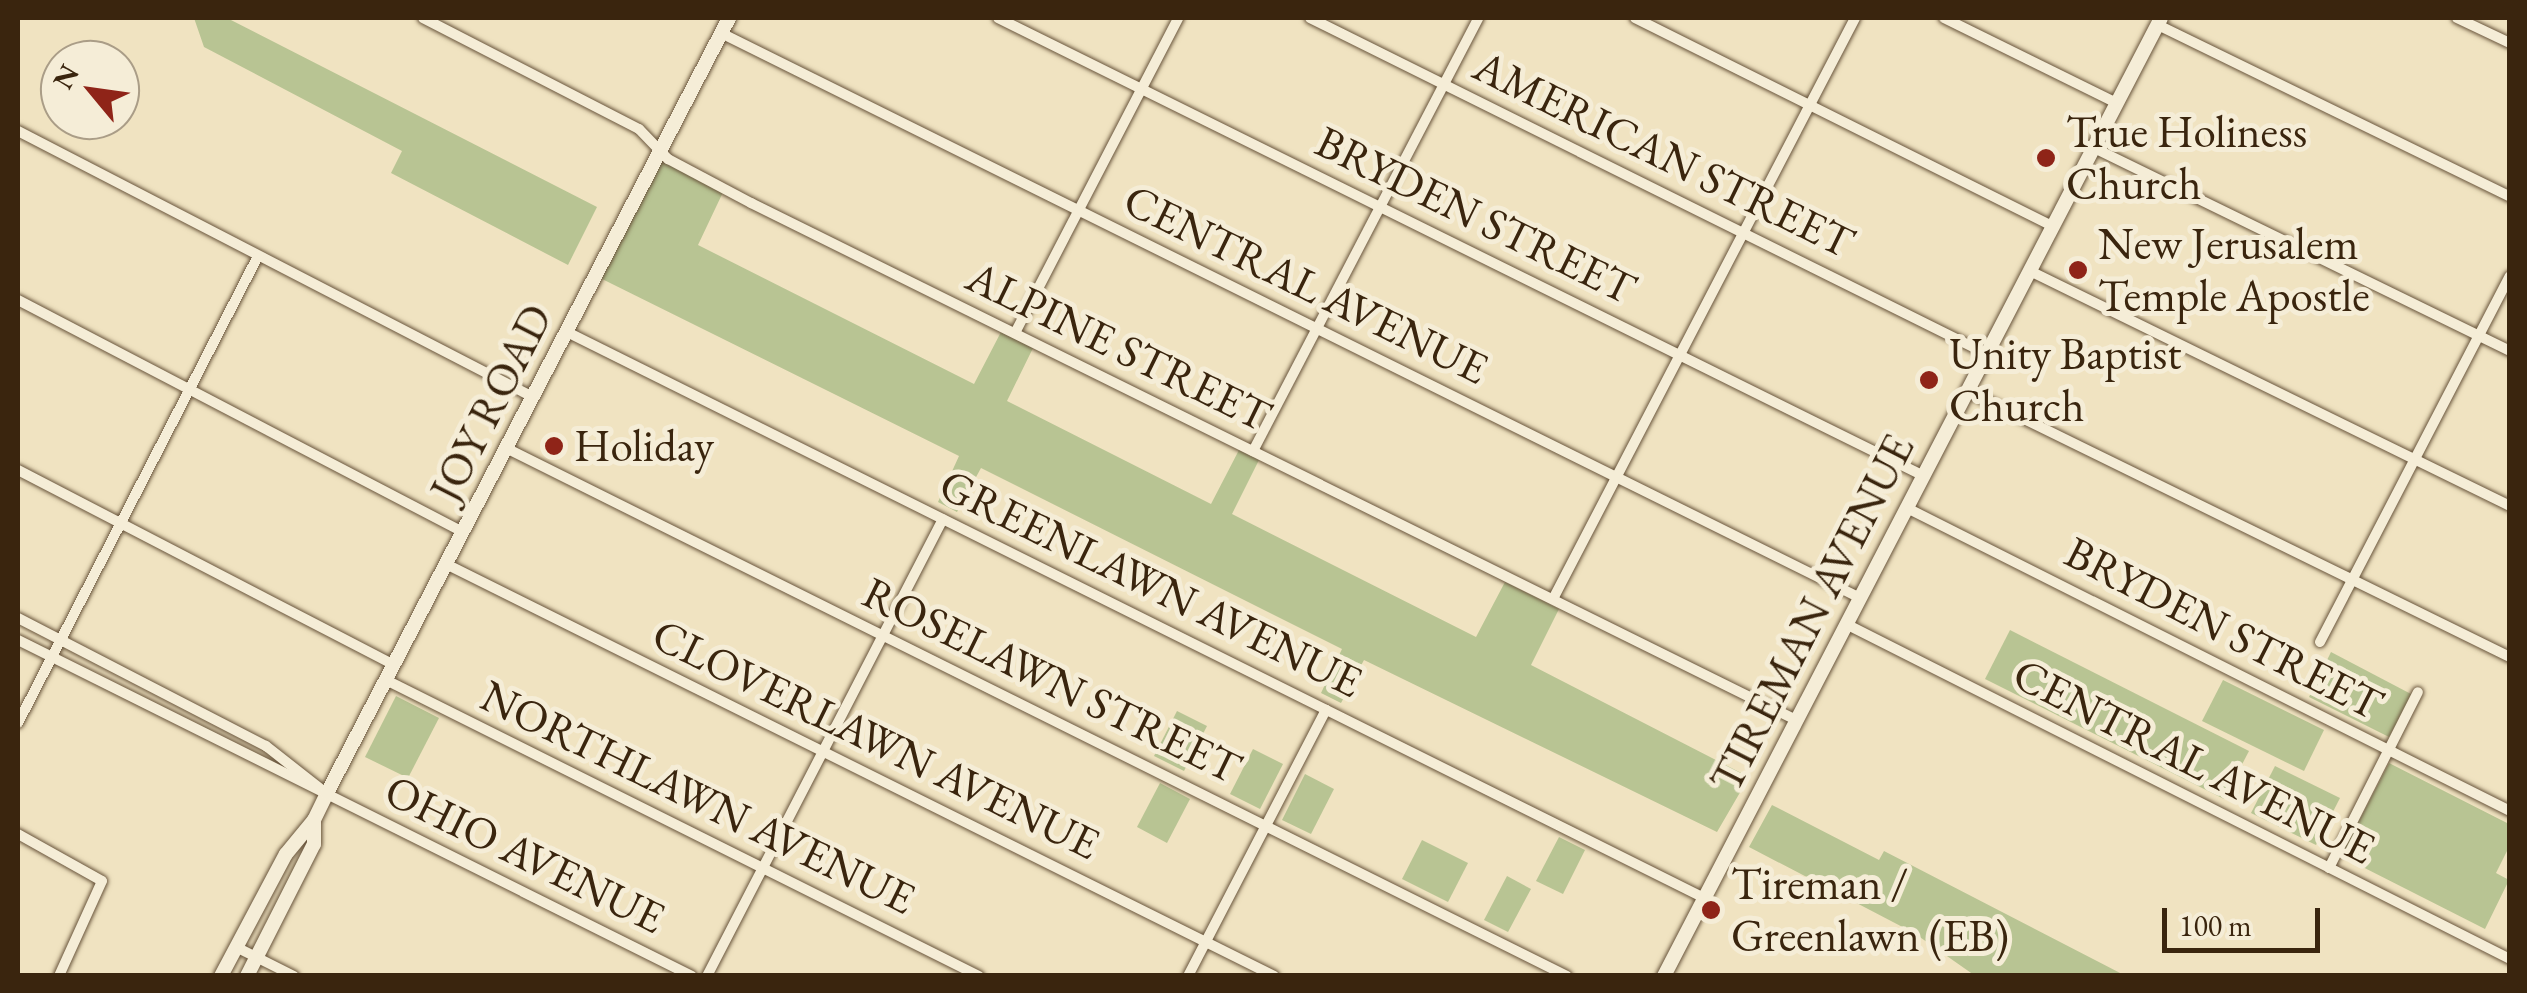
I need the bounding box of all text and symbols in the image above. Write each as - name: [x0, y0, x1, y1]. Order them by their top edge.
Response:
- street label: AMERICAN STREET: [1465, 38, 1863, 270]
- north arrow: [40, 40, 140, 140]
- text: N: [44, 58, 87, 95]
- place label: True Holiness Church: [2066, 105, 2307, 211]
- street label: BRYDEN STREET: [1307, 114, 1645, 316]
- marker: True Holiness Church: [2035, 147, 2057, 169]
- street label: CENTRAL AVENUE: [1115, 172, 1497, 396]
- place label: New Jerusalem Temple Apostle: [2098, 217, 2370, 323]
- street label: ALPINE STREET: [958, 249, 1280, 443]
- marker: New Jerusalem Temple Apostle: [2067, 259, 2089, 281]
- street label: JOY ROAD: [418, 295, 564, 511]
- place label: Unity Baptist Church: [1949, 327, 2181, 433]
- marker: Unity Baptist Church: [1918, 369, 1940, 391]
- place label: Holiday: [574, 419, 714, 473]
- street label: TIREMAN AVENUE: [1699, 425, 1925, 801]
- marker: Holiday: [543, 435, 565, 457]
- street label: GREENLAWN AVENUE: [931, 457, 1371, 709]
- street label: BRYDEN STREET: [2056, 525, 2392, 731]
- street label: ROSELAWN STREET: [854, 565, 1250, 795]
- street label: CLOVERLAWN AVENUE: [644, 607, 1108, 871]
- street label: CENTRAL AVENUE: [2004, 647, 2384, 875]
- street label: NORTHLAWN AVENUE: [472, 668, 924, 926]
- street label: OHIO AVENUE: [376, 763, 674, 945]
- place label: Tireman / Greenlawn (EB): [1731, 857, 2009, 963]
- scale bar: [2167, 888, 2324, 950]
- marker: Tireman / Greenlawn (EB): [1700, 899, 1722, 921]
- text: 100 m: [2179, 906, 2252, 945]

